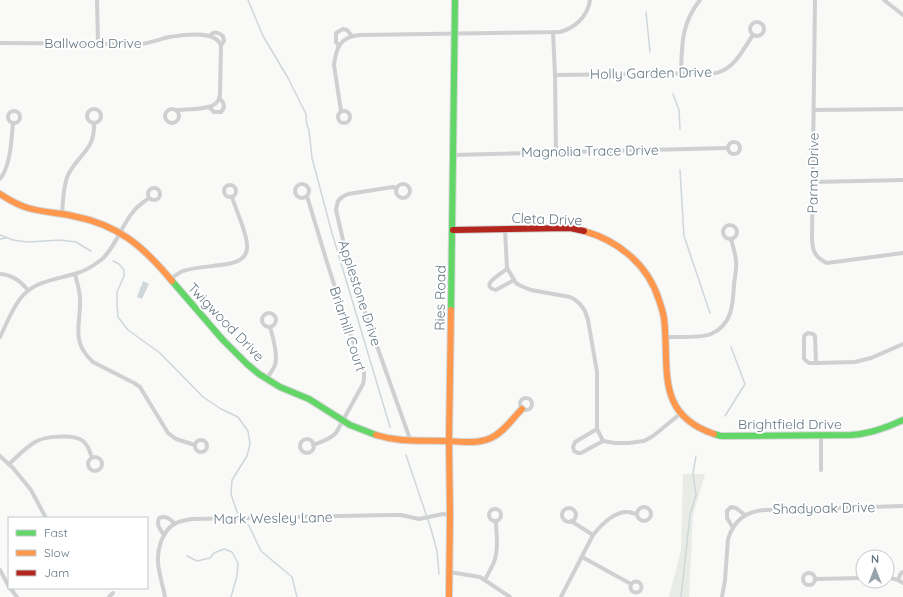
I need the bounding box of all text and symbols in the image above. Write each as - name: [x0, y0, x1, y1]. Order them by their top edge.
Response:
- street label: Ballwood Drive: [44, 34, 142, 52]
- street label: Holly Garden Drive: [590, 63, 712, 83]
- street label: Parma Drive: [803, 132, 823, 214]
- street label: Magnolia Trace Drive: [521, 141, 659, 161]
- street label: Cleta Drive: [511, 209, 583, 229]
- street label: Applestone Drive: [334, 238, 386, 348]
- street label: Ries Road: [430, 265, 450, 331]
- street label: Twigwood Drive: [184, 279, 268, 365]
- street label: Briarhill Court: [326, 284, 370, 374]
- street label: Brightfield Drive: [738, 415, 842, 433]
- street label: Shadyoak Drive: [773, 498, 876, 518]
- street label: Mark Wesley Lane: [213, 508, 333, 528]
- legend: [8, 517, 148, 589]
- text: Fast: [44, 525, 68, 540]
- text: Slow: [44, 545, 70, 560]
- north arrow: [855, 549, 895, 589]
- text: N: [871, 552, 879, 566]
- text: Jam: [44, 565, 69, 580]

